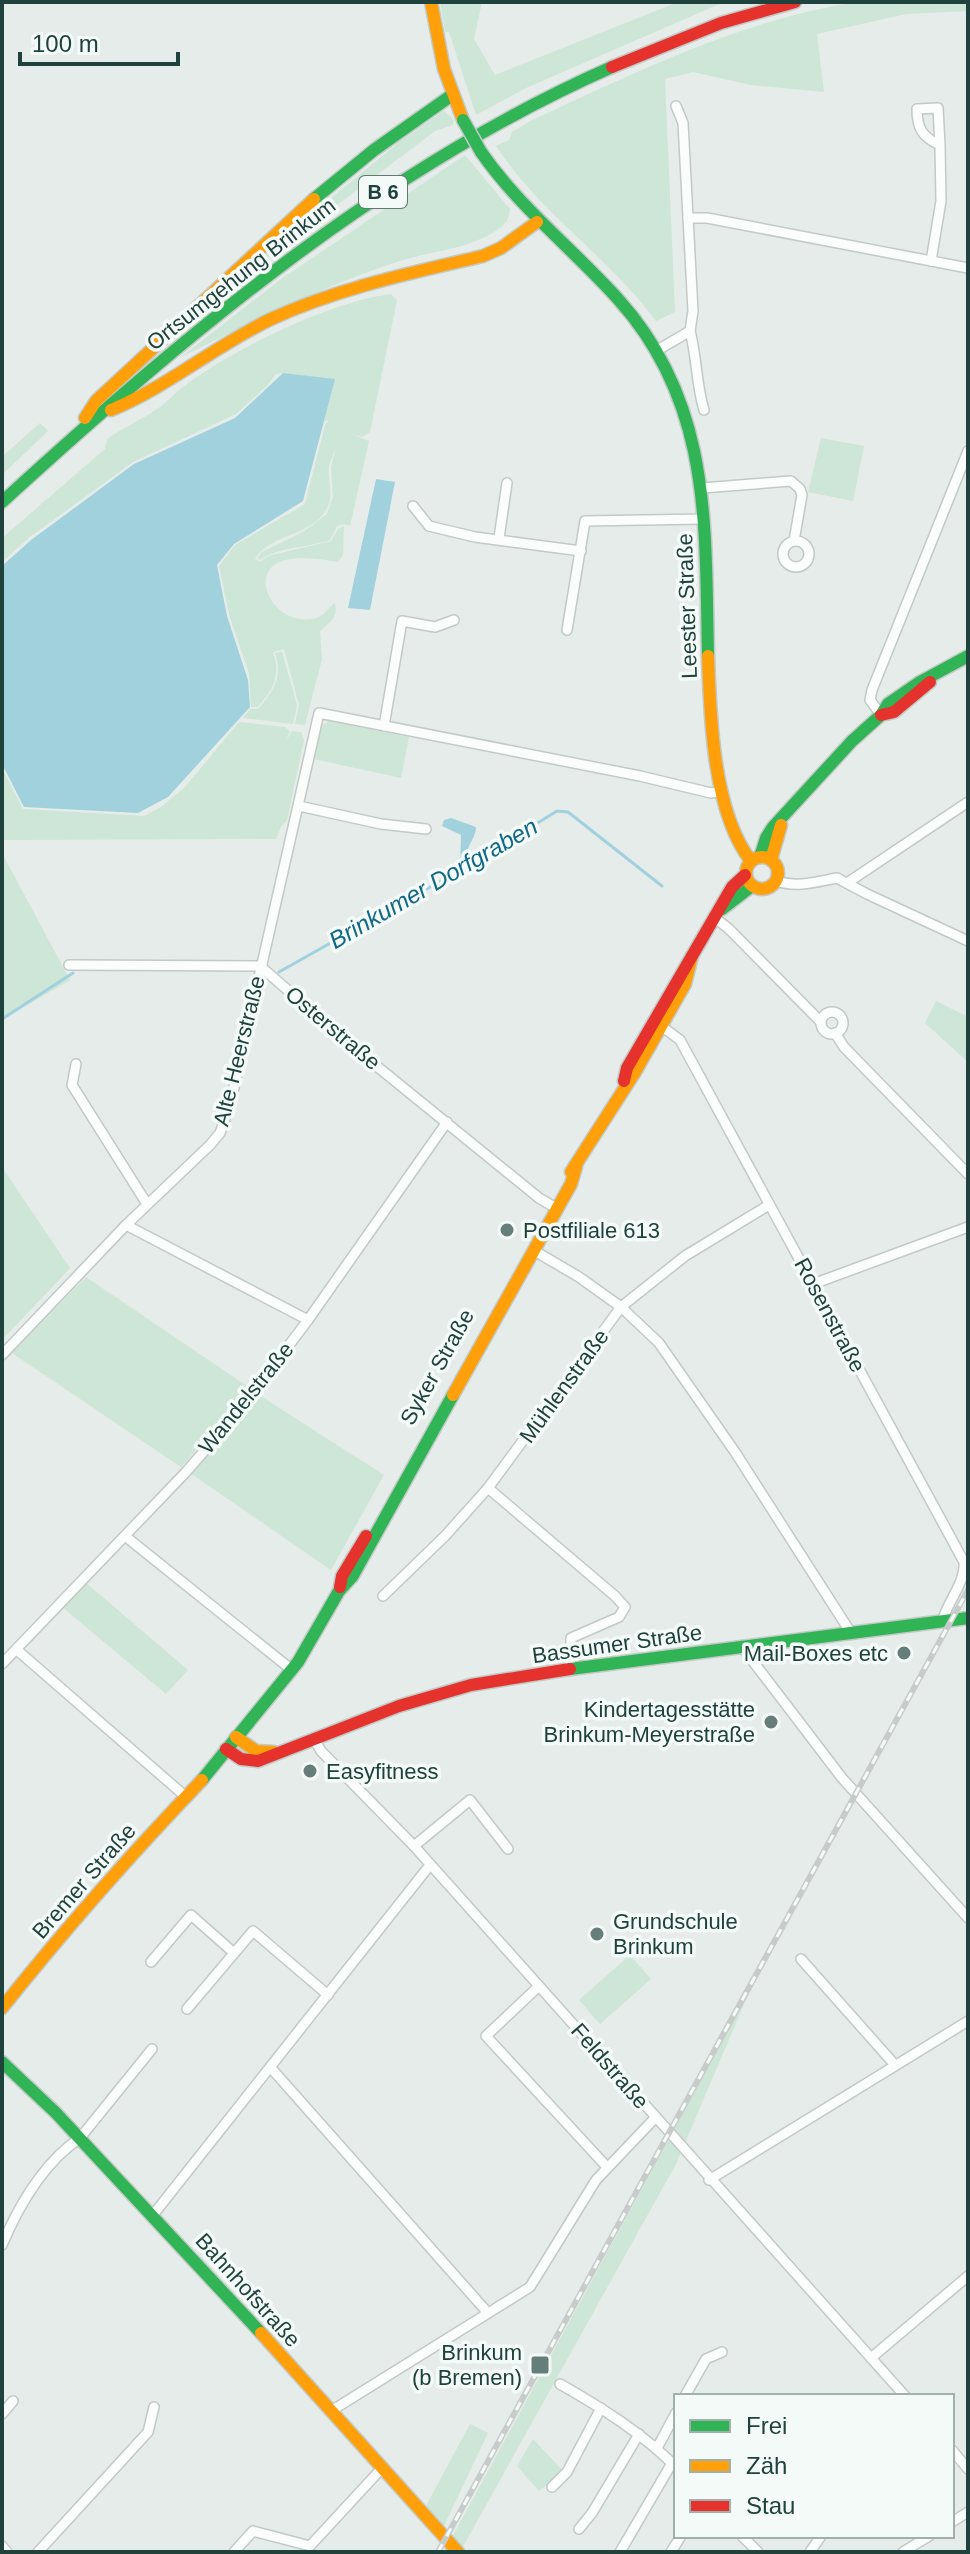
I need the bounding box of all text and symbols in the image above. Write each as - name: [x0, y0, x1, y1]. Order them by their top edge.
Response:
- scale bar: [20, 16, 178, 66]
- text: 100 m: [32, 30, 99, 57]
- road number: B 6: [359, 176, 407, 208]
- street label: Ortsumgehung Brinkum: [142, 193, 340, 355]
- street label: Leester Straße: [672, 533, 702, 679]
- water label: Brinkumer Dorfgraben: [324, 812, 542, 954]
- street label: Alte Heerstraße: [208, 973, 270, 1129]
- street label: Osterstraße: [280, 981, 386, 1075]
- place label: Postfiliale 613: [523, 1218, 660, 1243]
- marker: Postfiliale 613: [498, 1221, 516, 1239]
- street label: Rosenstraße: [789, 1254, 871, 1376]
- street label: Syker Straße: [395, 1305, 479, 1429]
- street label: Mühlenstraße: [514, 1324, 614, 1448]
- street label: Wandelstraße: [193, 1337, 299, 1459]
- street label: Bassumer Straße: [531, 1620, 703, 1668]
- place label: Mail-Boxes etc: [744, 1641, 888, 1666]
- marker: Mail-Boxes etc: [895, 1644, 913, 1662]
- place label: Kindertagesstätte Brinkum-Meyerstraße: [544, 1697, 755, 1747]
- marker: Kindertagesstätte Brinkum-Meyerstraße: [762, 1713, 780, 1731]
- place label: Easyfitness: [326, 1759, 439, 1784]
- marker: Easyfitness: [301, 1762, 319, 1780]
- street label: Bremer Straße: [27, 1818, 141, 1944]
- place label: Grundschule Brinkum: [613, 1909, 738, 1959]
- marker: Grundschule Brinkum: [588, 1925, 606, 1943]
- street label: Feldstraße: [566, 2018, 654, 2114]
- street label: Bahnhofstraße: [190, 2228, 306, 2352]
- place label: Brinkum (b Bremen): [412, 2340, 522, 2390]
- marker: Brinkum (b Bremen): [529, 2354, 551, 2376]
- legend: [674, 2394, 954, 2538]
- text: Frei: [746, 2412, 787, 2439]
- text: Zäh: [746, 2452, 787, 2479]
- text: Stau: [746, 2492, 795, 2519]

